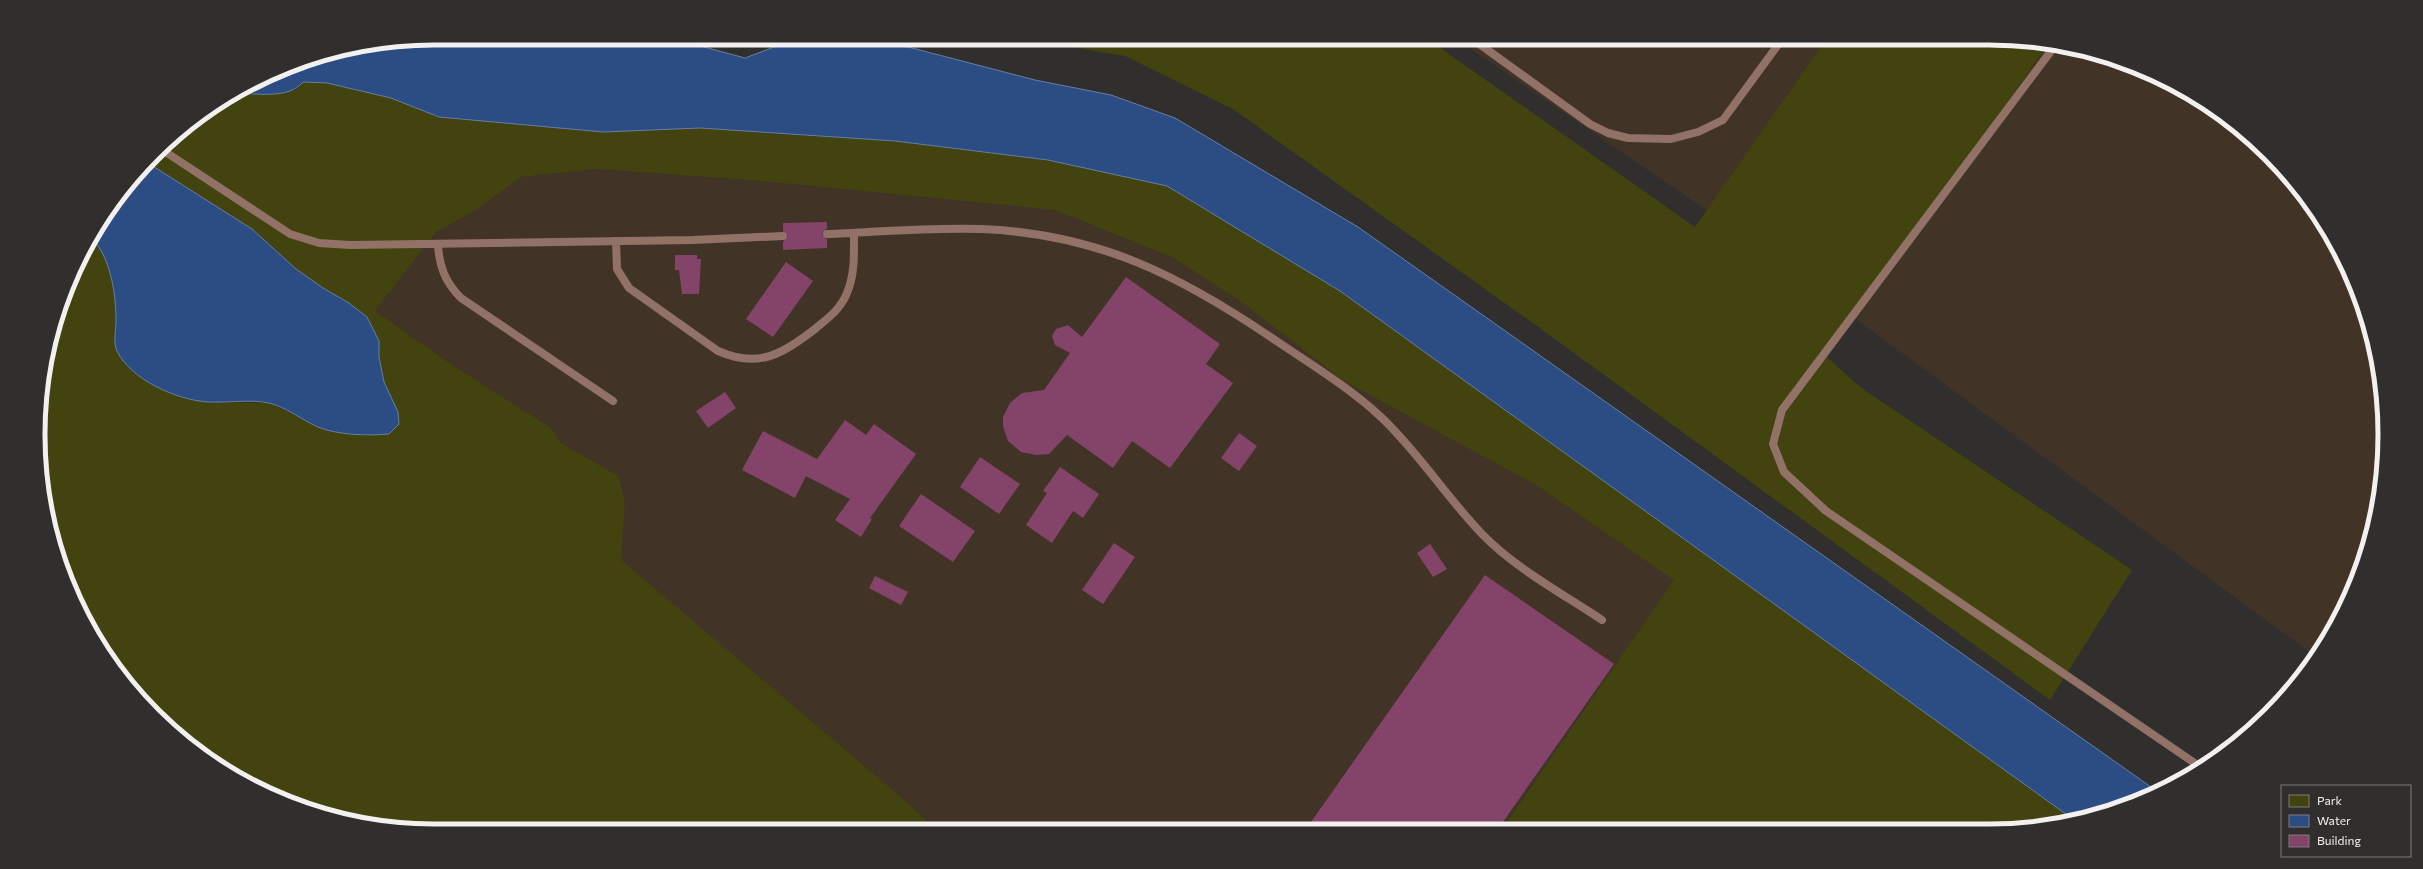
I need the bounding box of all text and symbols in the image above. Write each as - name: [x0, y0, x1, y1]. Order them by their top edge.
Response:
- legend: [2281, 785, 2411, 857]
- text: Park: [2317, 793, 2343, 807]
- text: Water: [2317, 813, 2351, 827]
- text: Building: [2317, 833, 2361, 847]

